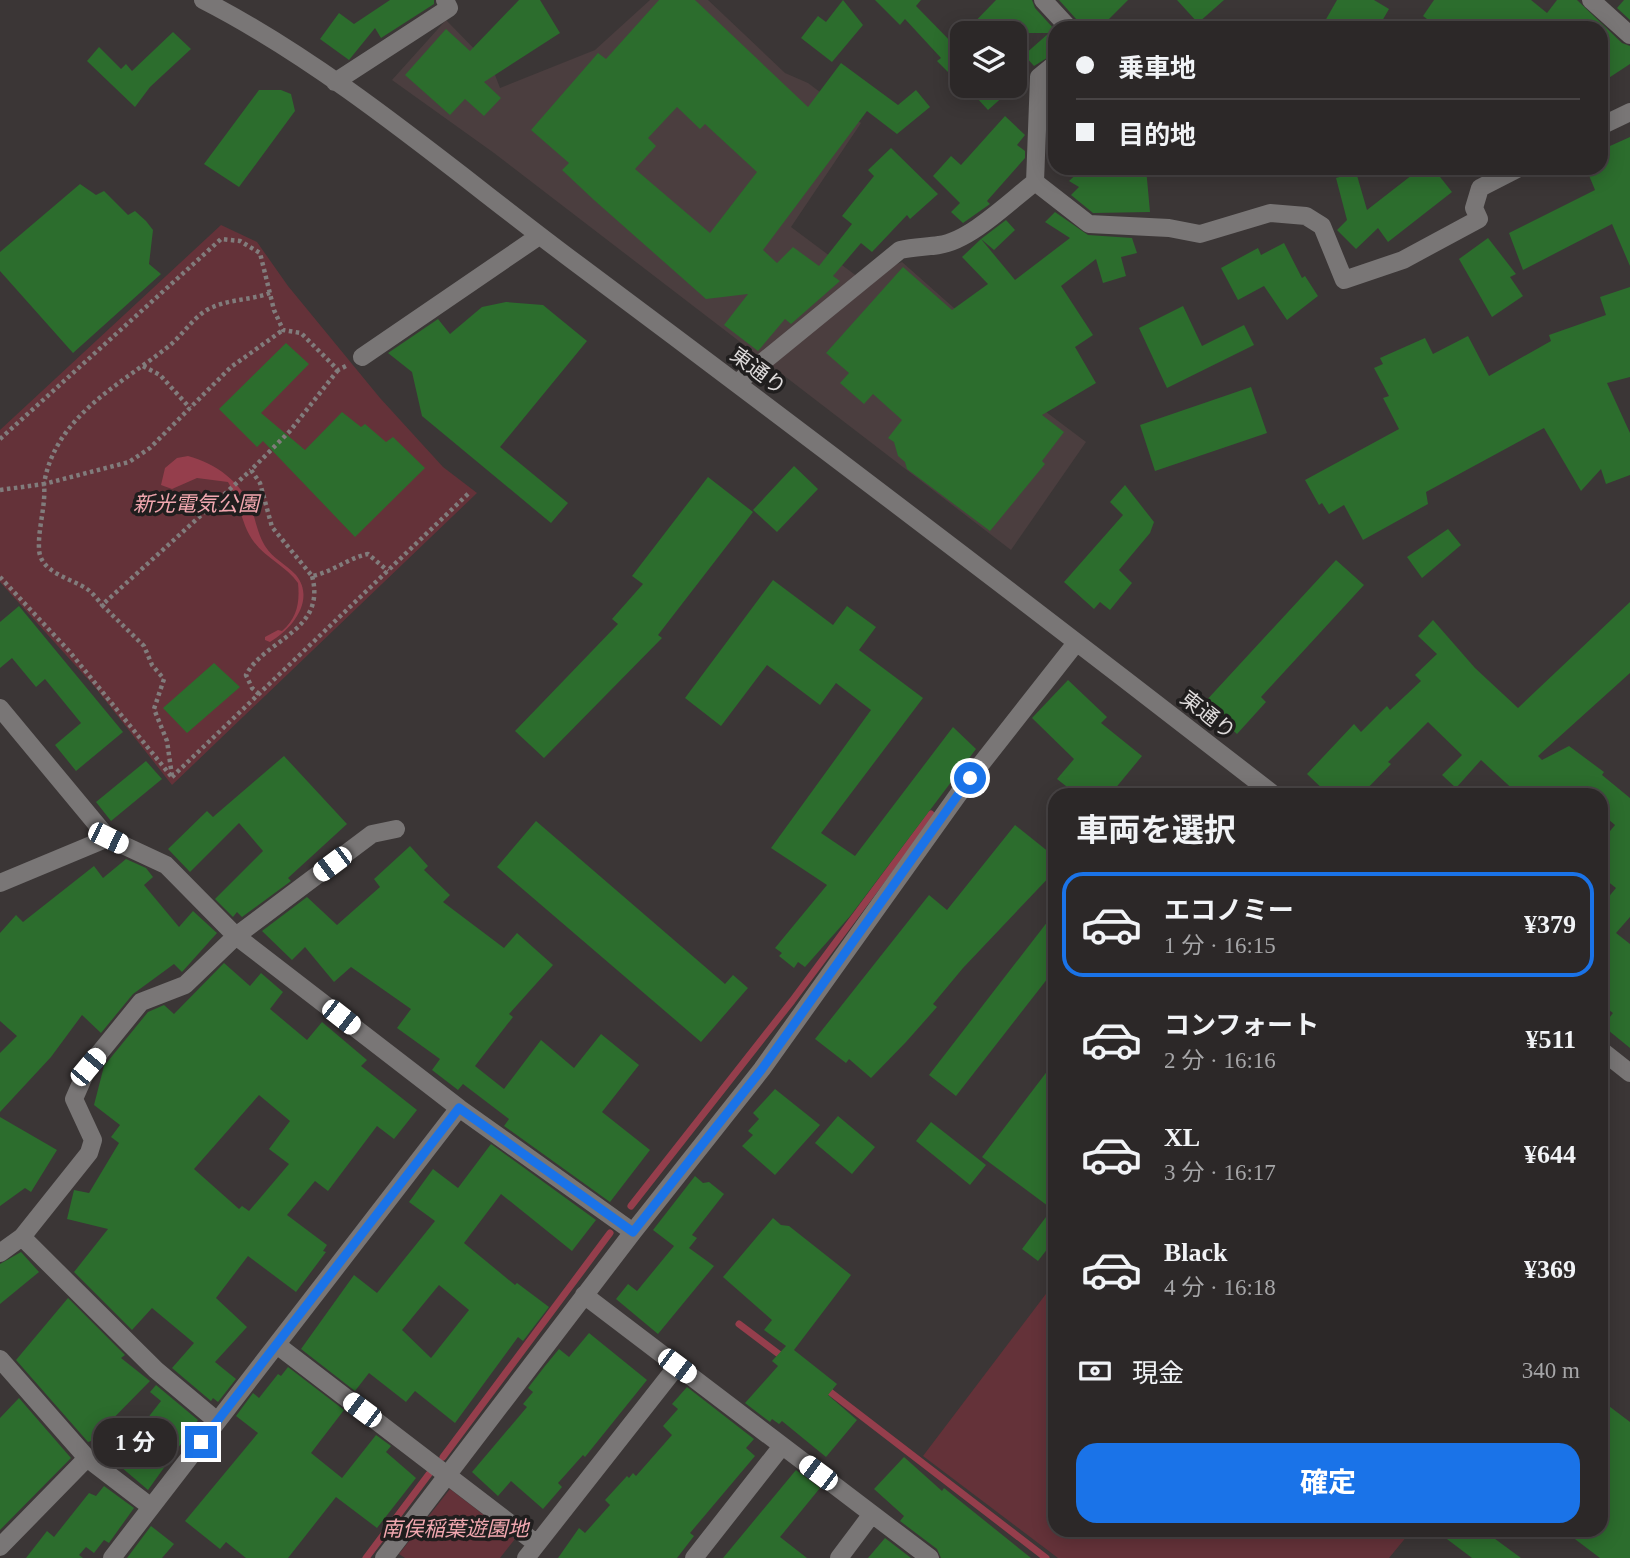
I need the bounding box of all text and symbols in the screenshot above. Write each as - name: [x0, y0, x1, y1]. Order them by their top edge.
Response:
- map controls: [950, 21, 1027, 98]
- button: layers: [950, 21, 1027, 98]
- text: 乗車地: [1118, 54, 1196, 83]
- text: 目的地: [1118, 121, 1196, 150]
- street label: 東通り: [726, 342, 790, 400]
- park label: 新光電気公園: [133, 492, 262, 516]
- street label: 東通り: [1176, 686, 1240, 744]
- route start: [954, 762, 986, 794]
- text: 車両を選択: [1076, 812, 1236, 848]
- car: [85, 819, 132, 857]
- car: [309, 843, 356, 885]
- icon: car: [1080, 893, 1143, 956]
- text: エコノミー: [1164, 896, 1294, 925]
- text: ¥379: [1524, 910, 1576, 939]
- text: 1 分 · 16:15: [1164, 933, 1276, 958]
- car: [318, 996, 365, 1038]
- icon: car: [1080, 1008, 1143, 1071]
- text: コンフォート: [1164, 1011, 1319, 1040]
- text: ¥511: [1525, 1025, 1576, 1054]
- car: [67, 1044, 110, 1090]
- text: 2 分 · 16:16: [1164, 1048, 1276, 1073]
- icon: car: [1080, 1123, 1143, 1186]
- text: XL: [1164, 1123, 1200, 1152]
- text: ¥644: [1524, 1140, 1576, 1169]
- text: 3 分 · 16:17: [1164, 1160, 1276, 1185]
- icon: car: [1080, 1238, 1143, 1301]
- text: Black: [1164, 1238, 1228, 1267]
- text: ¥369: [1524, 1255, 1576, 1284]
- text: 4 分 · 16:18: [1164, 1275, 1276, 1300]
- car: [654, 1345, 701, 1387]
- icon: cash: [1076, 1352, 1114, 1390]
- text: 340 m: [1522, 1358, 1580, 1383]
- text: 現金: [1132, 1359, 1184, 1388]
- car: [339, 1389, 386, 1431]
- callout: 1 分: [92, 1418, 176, 1466]
- route end: [185, 1426, 217, 1458]
- text: 1 分: [115, 1430, 155, 1455]
- button: 確定: [1076, 1443, 1580, 1523]
- car: [795, 1452, 842, 1494]
- park label: 南俣稲葉遊園地: [382, 1517, 530, 1541]

